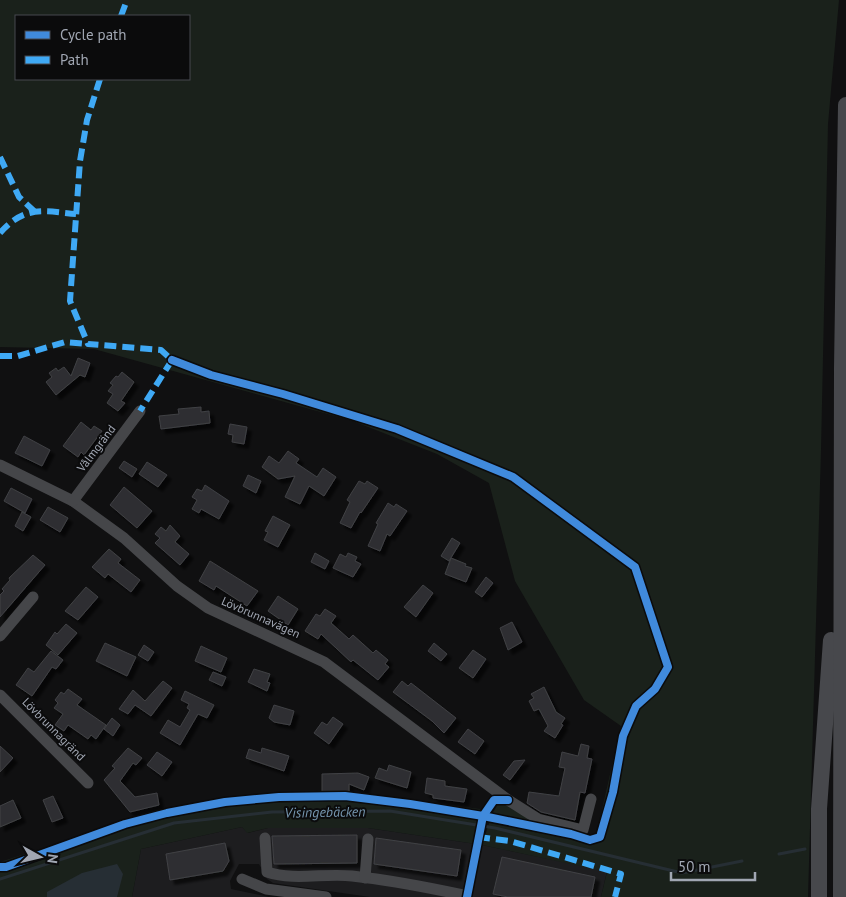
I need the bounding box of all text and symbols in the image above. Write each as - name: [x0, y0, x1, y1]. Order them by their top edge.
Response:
- legend: [15, 15, 190, 80]
- text: Cycle path: [60, 25, 126, 44]
- text: Path: [60, 50, 89, 69]
- street label: Vålmgränd: [73, 422, 119, 475]
- street label: Lövbrunnavägen: [219, 593, 303, 641]
- street label: Lövbrunnagränd: [19, 694, 89, 764]
- water label: Visingebäcken: [284, 802, 366, 822]
- north arrow: [15, 832, 65, 882]
- scale bar: [671, 850, 755, 882]
- text: N: [43, 853, 62, 865]
- text: 50 m: [678, 857, 711, 876]

